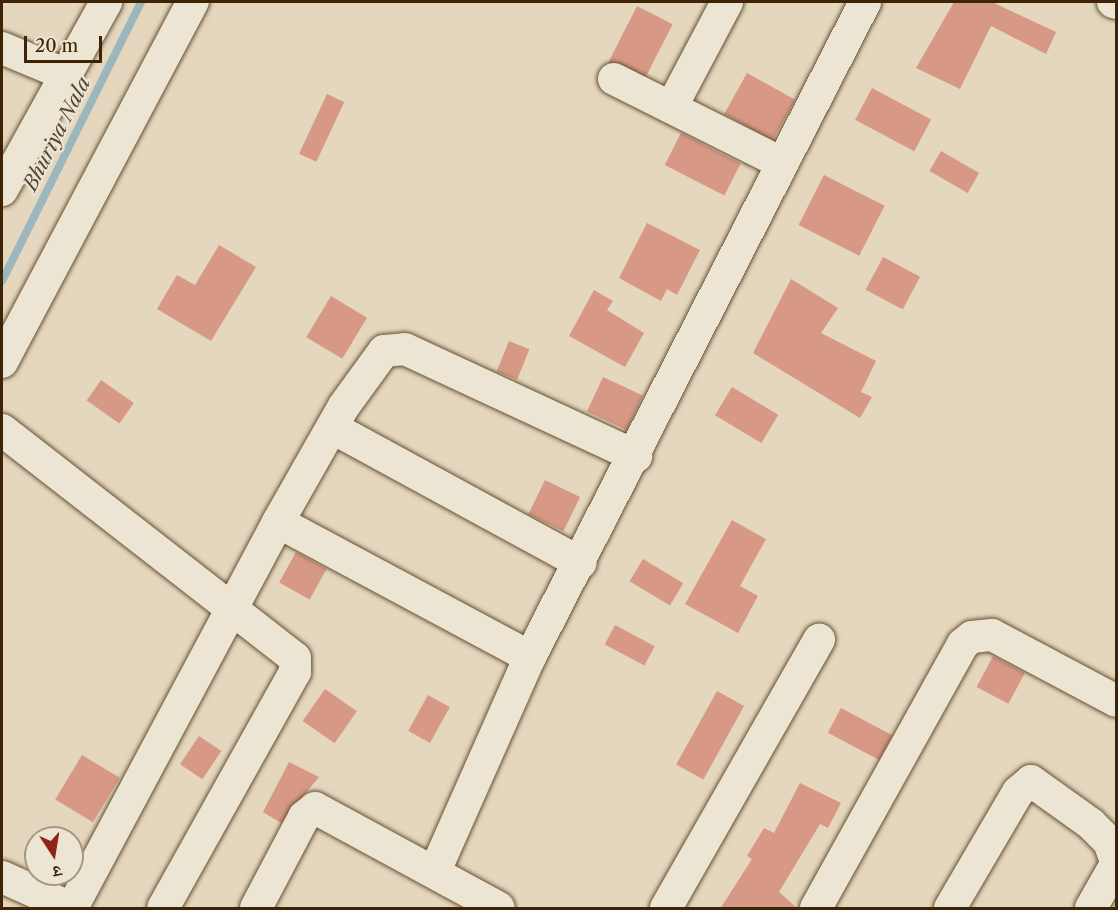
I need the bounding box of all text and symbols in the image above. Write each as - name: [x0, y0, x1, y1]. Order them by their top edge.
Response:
- scale bar: [27, 24, 105, 62]
- text: 20 m: [35, 35, 78, 57]
- water label: Bhuriya Nala: [18, 73, 96, 195]
- north arrow: [24, 826, 84, 886]
- text: उ: [51, 861, 63, 882]

